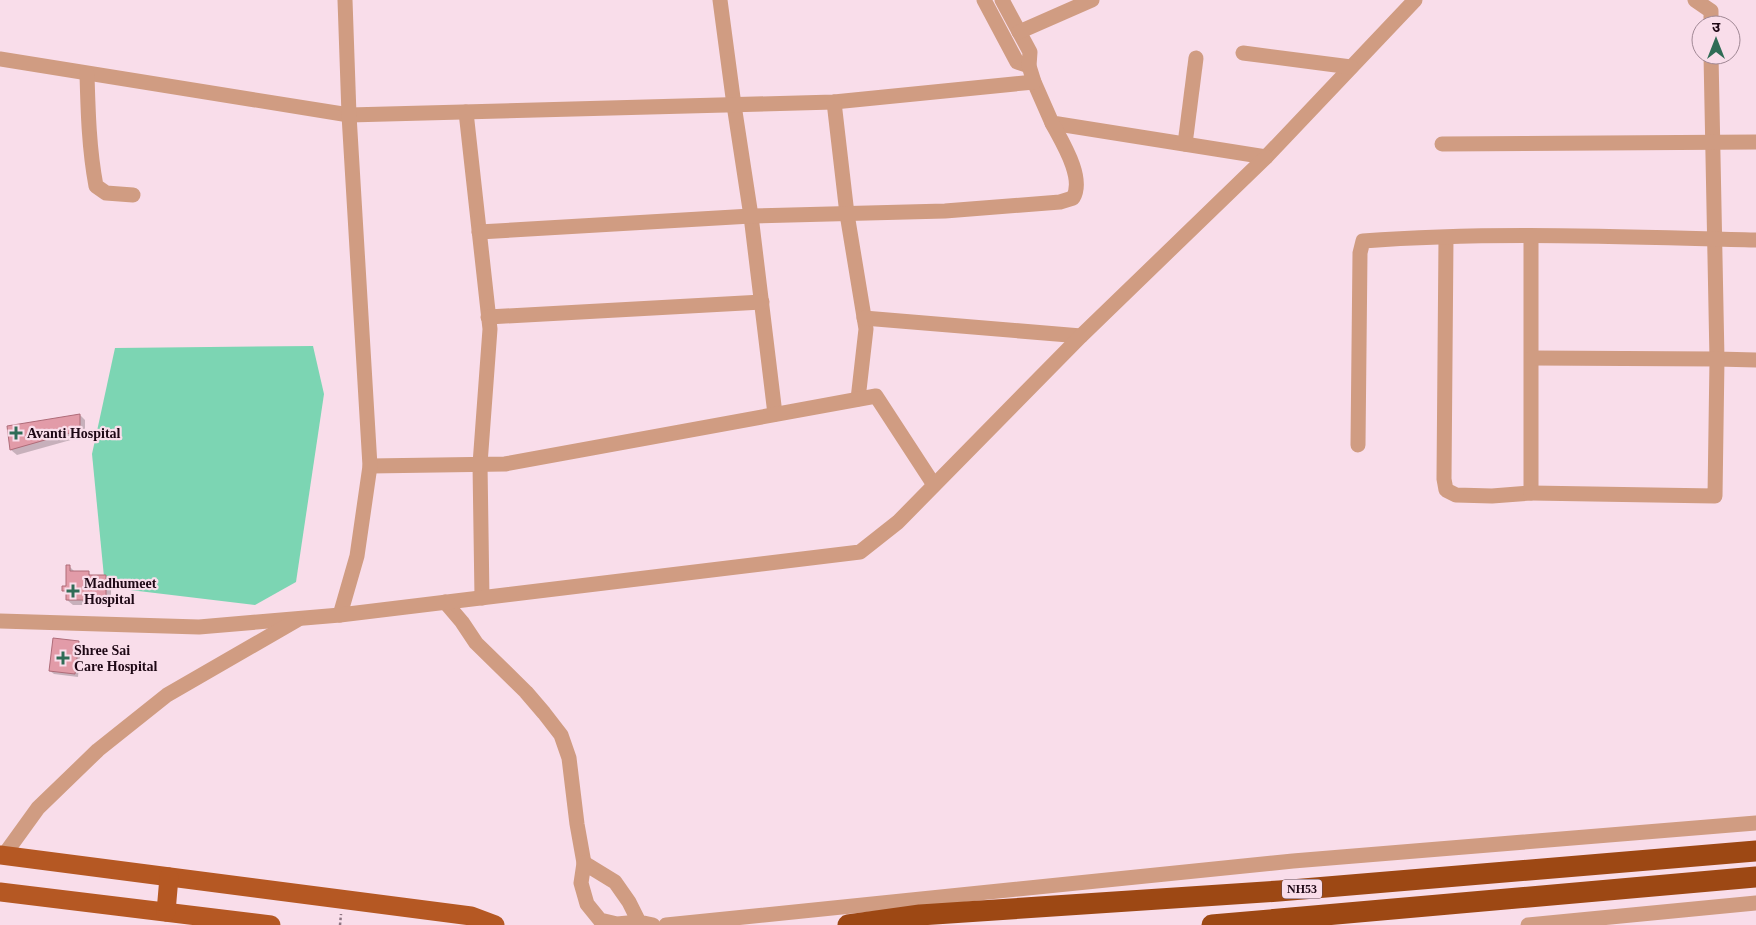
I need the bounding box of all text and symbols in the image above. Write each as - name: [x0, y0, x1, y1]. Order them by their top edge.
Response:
- north arrow: [1691, 15, 1741, 65]
- text: उ: [1712, 20, 1721, 35]
- marker: Avanti Hospital: [9, 426, 23, 440]
- place label: Avanti Hospital: [27, 426, 121, 441]
- place label: Madhumeet Hospital: [84, 576, 157, 607]
- marker: Madhumeet Hospital: [66, 584, 80, 598]
- place label: Shree Sai Care Hospital: [74, 643, 157, 674]
- marker: Shree Sai Care Hospital: [56, 651, 70, 665]
- road number: NH53: [1282, 880, 1322, 899]

